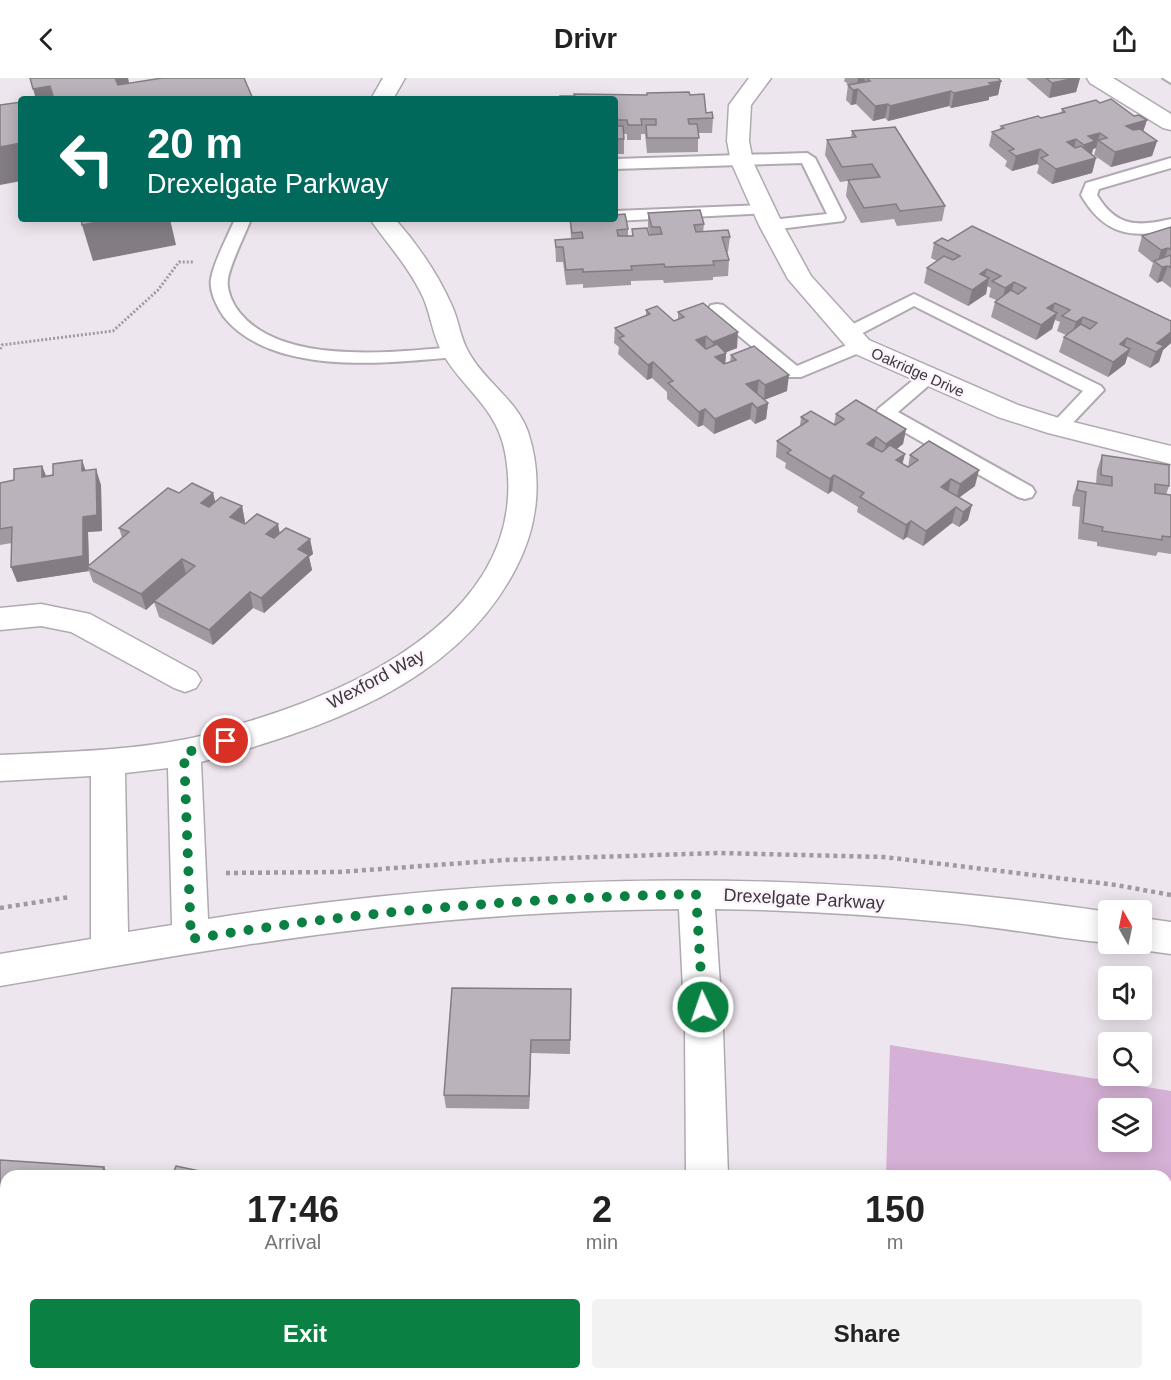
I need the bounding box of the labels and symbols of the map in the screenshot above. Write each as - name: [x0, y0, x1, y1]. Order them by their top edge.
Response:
- street label: Oakridge Drive: [869, 344, 967, 400]
- street label: Wexford Way: [324, 645, 428, 713]
- pin: [200, 715, 251, 766]
- street label: Drexelgate Parkway: [723, 885, 885, 913]
- north arrow: [1098, 900, 1152, 954]
- position arrow: [671, 975, 735, 1039]

